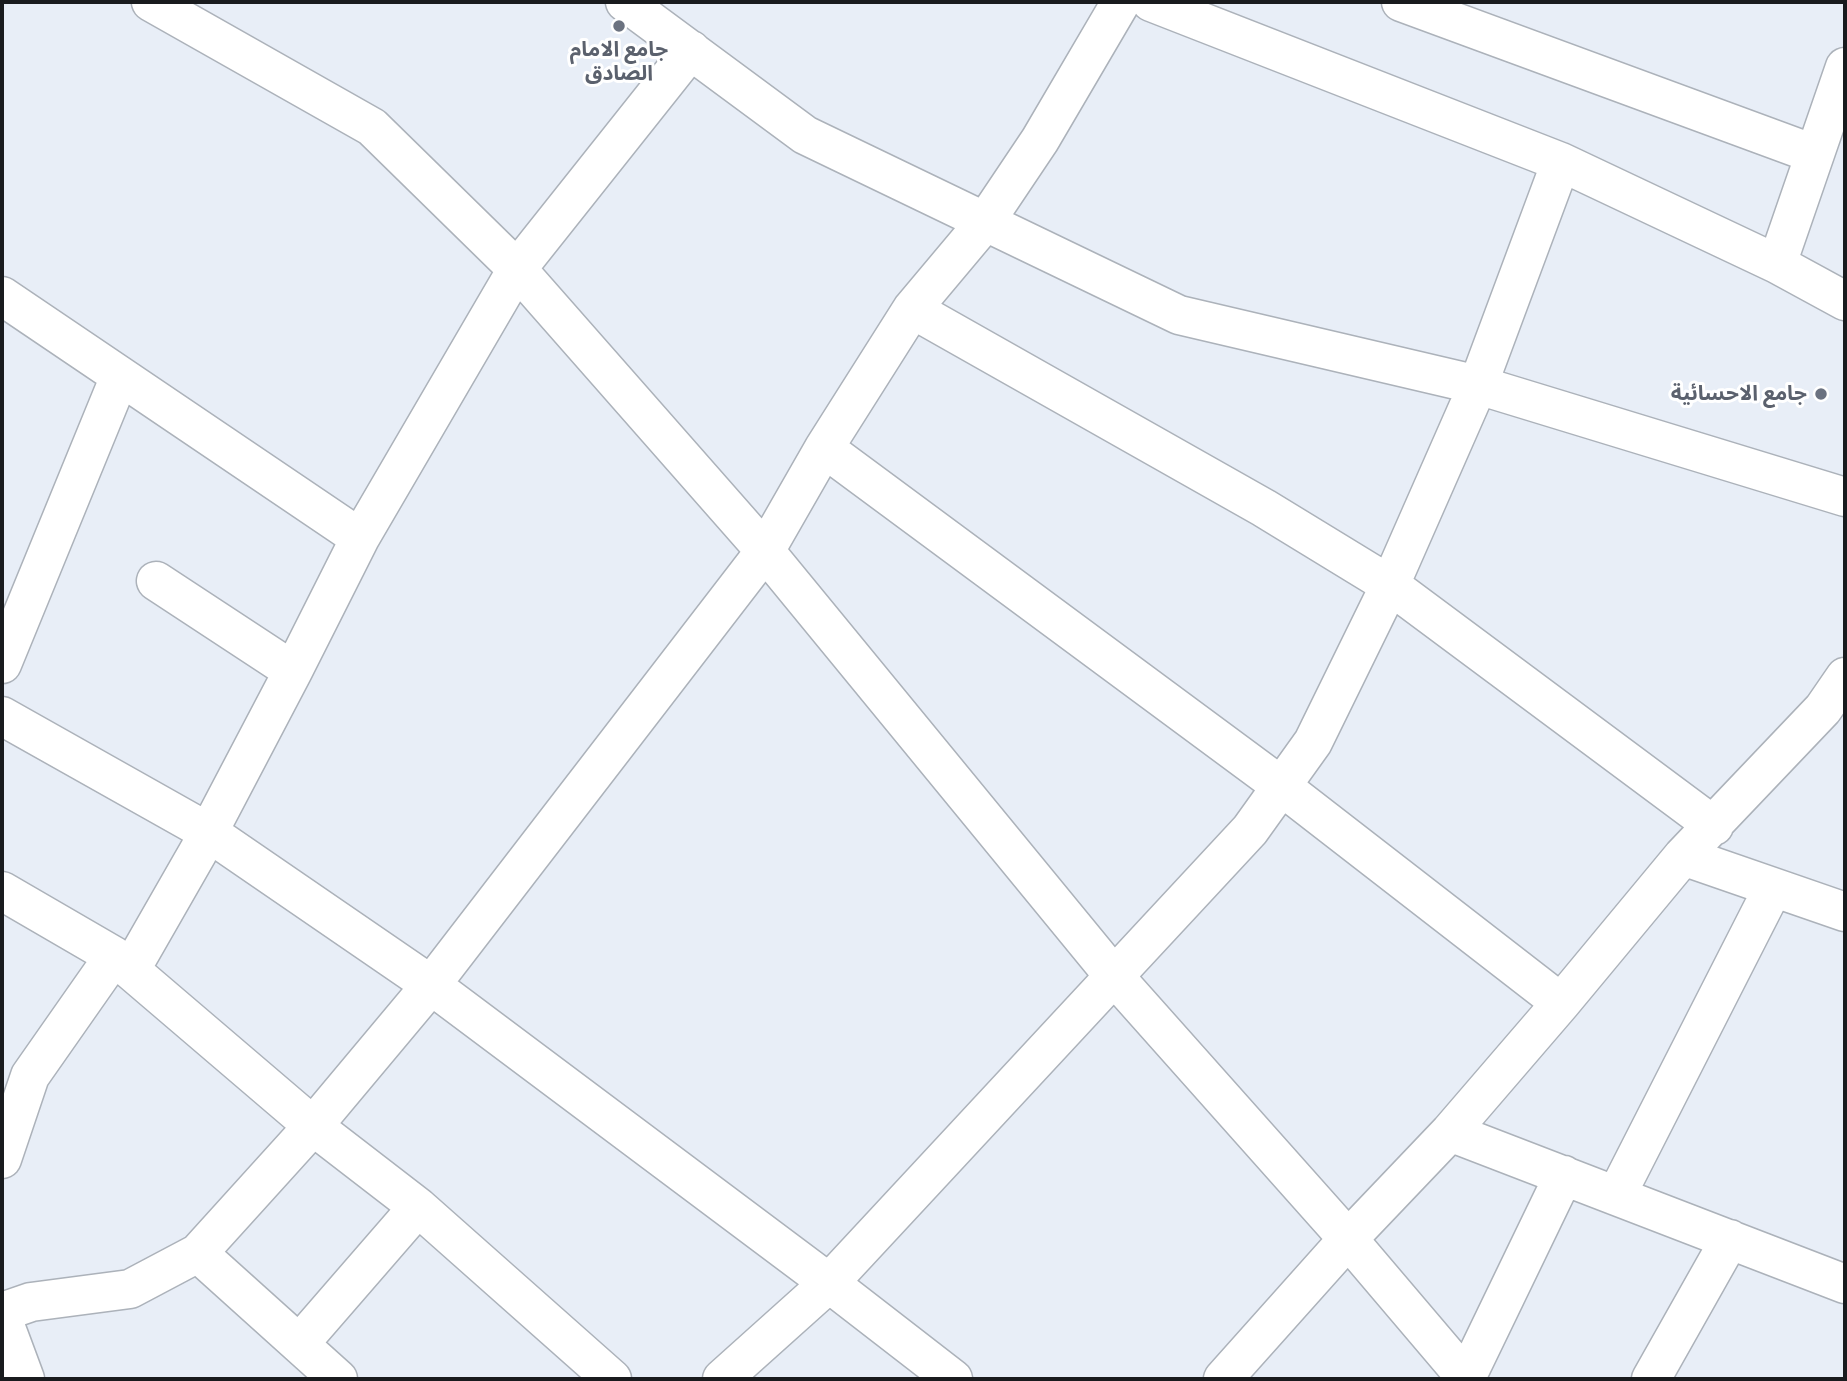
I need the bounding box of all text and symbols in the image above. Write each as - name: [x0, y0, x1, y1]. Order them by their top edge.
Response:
- marker: جامع الامام الصادق: [611, 18, 627, 34]
- place label: جامع الامام الصادق: [570, 37, 668, 87]
- place label: جامع الاحسائية: [1671, 381, 1807, 407]
- marker: جامع الاحسائية: [1813, 386, 1829, 402]

